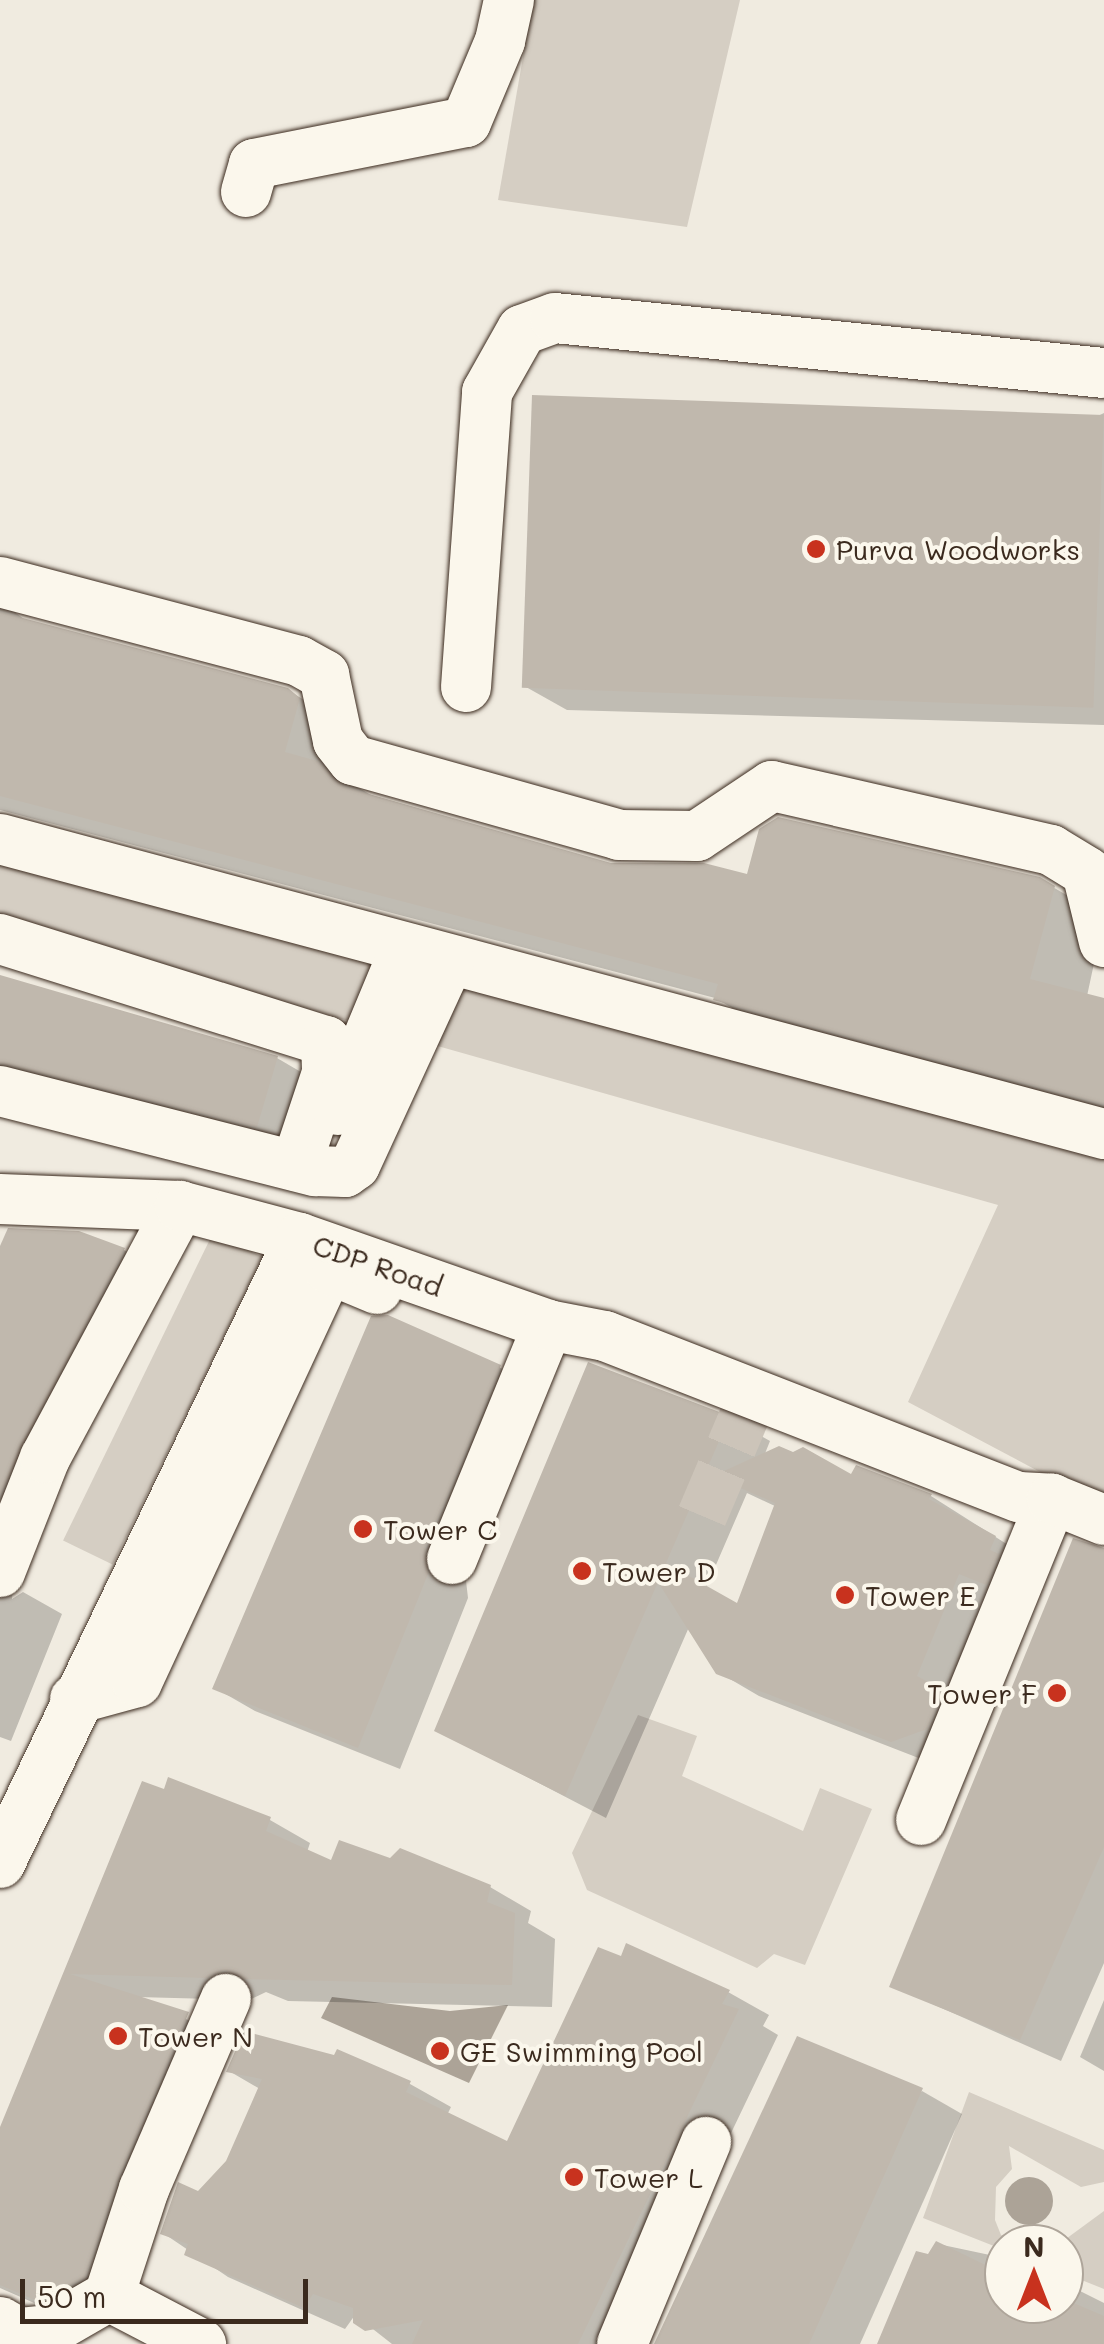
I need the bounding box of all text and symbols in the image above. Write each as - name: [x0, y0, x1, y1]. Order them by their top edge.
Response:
- place label: Purva Woodworks: [836, 532, 1080, 566]
- marker: Purva Woodworks: [805, 538, 827, 560]
- street label: CDP Road: [309, 1227, 447, 1303]
- place label: Tower C: [383, 1512, 497, 1546]
- marker: Tower C: [352, 1518, 374, 1540]
- place label: Tower D: [602, 1554, 716, 1588]
- marker: Tower D: [571, 1560, 593, 1582]
- place label: Tower E: [865, 1578, 975, 1612]
- marker: Tower E: [834, 1584, 856, 1606]
- place label: Tower F: [927, 1676, 1037, 1710]
- marker: Tower F: [1046, 1682, 1068, 1704]
- place label: Tower N: [138, 2019, 253, 2053]
- marker: Tower N: [107, 2025, 129, 2047]
- place label: GE Swimming Pool: [460, 2034, 703, 2068]
- marker: GE Swimming Pool: [429, 2040, 451, 2062]
- place label: Tower L: [594, 2160, 703, 2194]
- marker: Tower L: [563, 2166, 585, 2188]
- north arrow: [984, 2224, 1084, 2324]
- text: N: [1023, 2228, 1045, 2264]
- scale bar: [25, 2259, 312, 2321]
- text: 50 m: [37, 2276, 107, 2316]

